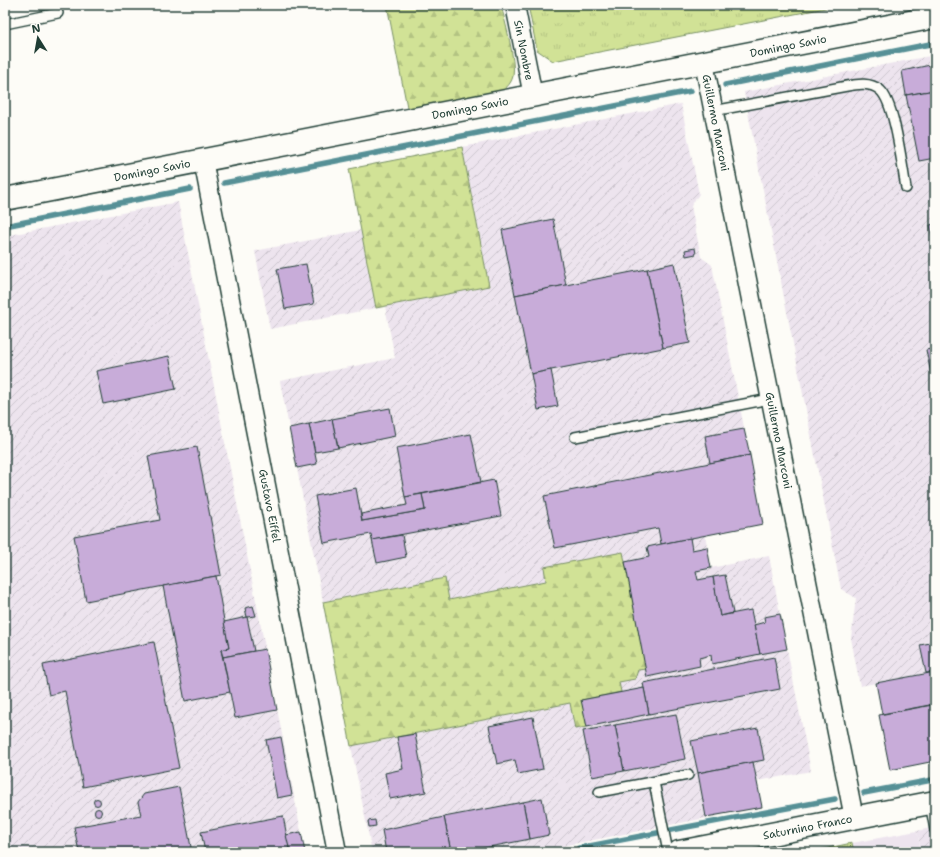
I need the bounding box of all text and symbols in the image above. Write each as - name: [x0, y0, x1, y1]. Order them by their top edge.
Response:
- north arrow: [18, 18, 58, 58]
- street label: Sin Nombre: [510, 19, 537, 82]
- text: N: [30, 20, 42, 37]
- street label: Domingo Savio: [749, 31, 828, 61]
- street label: Guillermo Marconi: [698, 73, 732, 173]
- street label: Domingo Savio: [431, 94, 510, 123]
- street label: Domingo Savio: [113, 156, 192, 186]
- street label: Guillermo Marconi: [762, 391, 795, 490]
- street label: Gustavo Eiffel: [255, 468, 284, 544]
- street label: Saturnino Franco: [762, 811, 854, 843]

